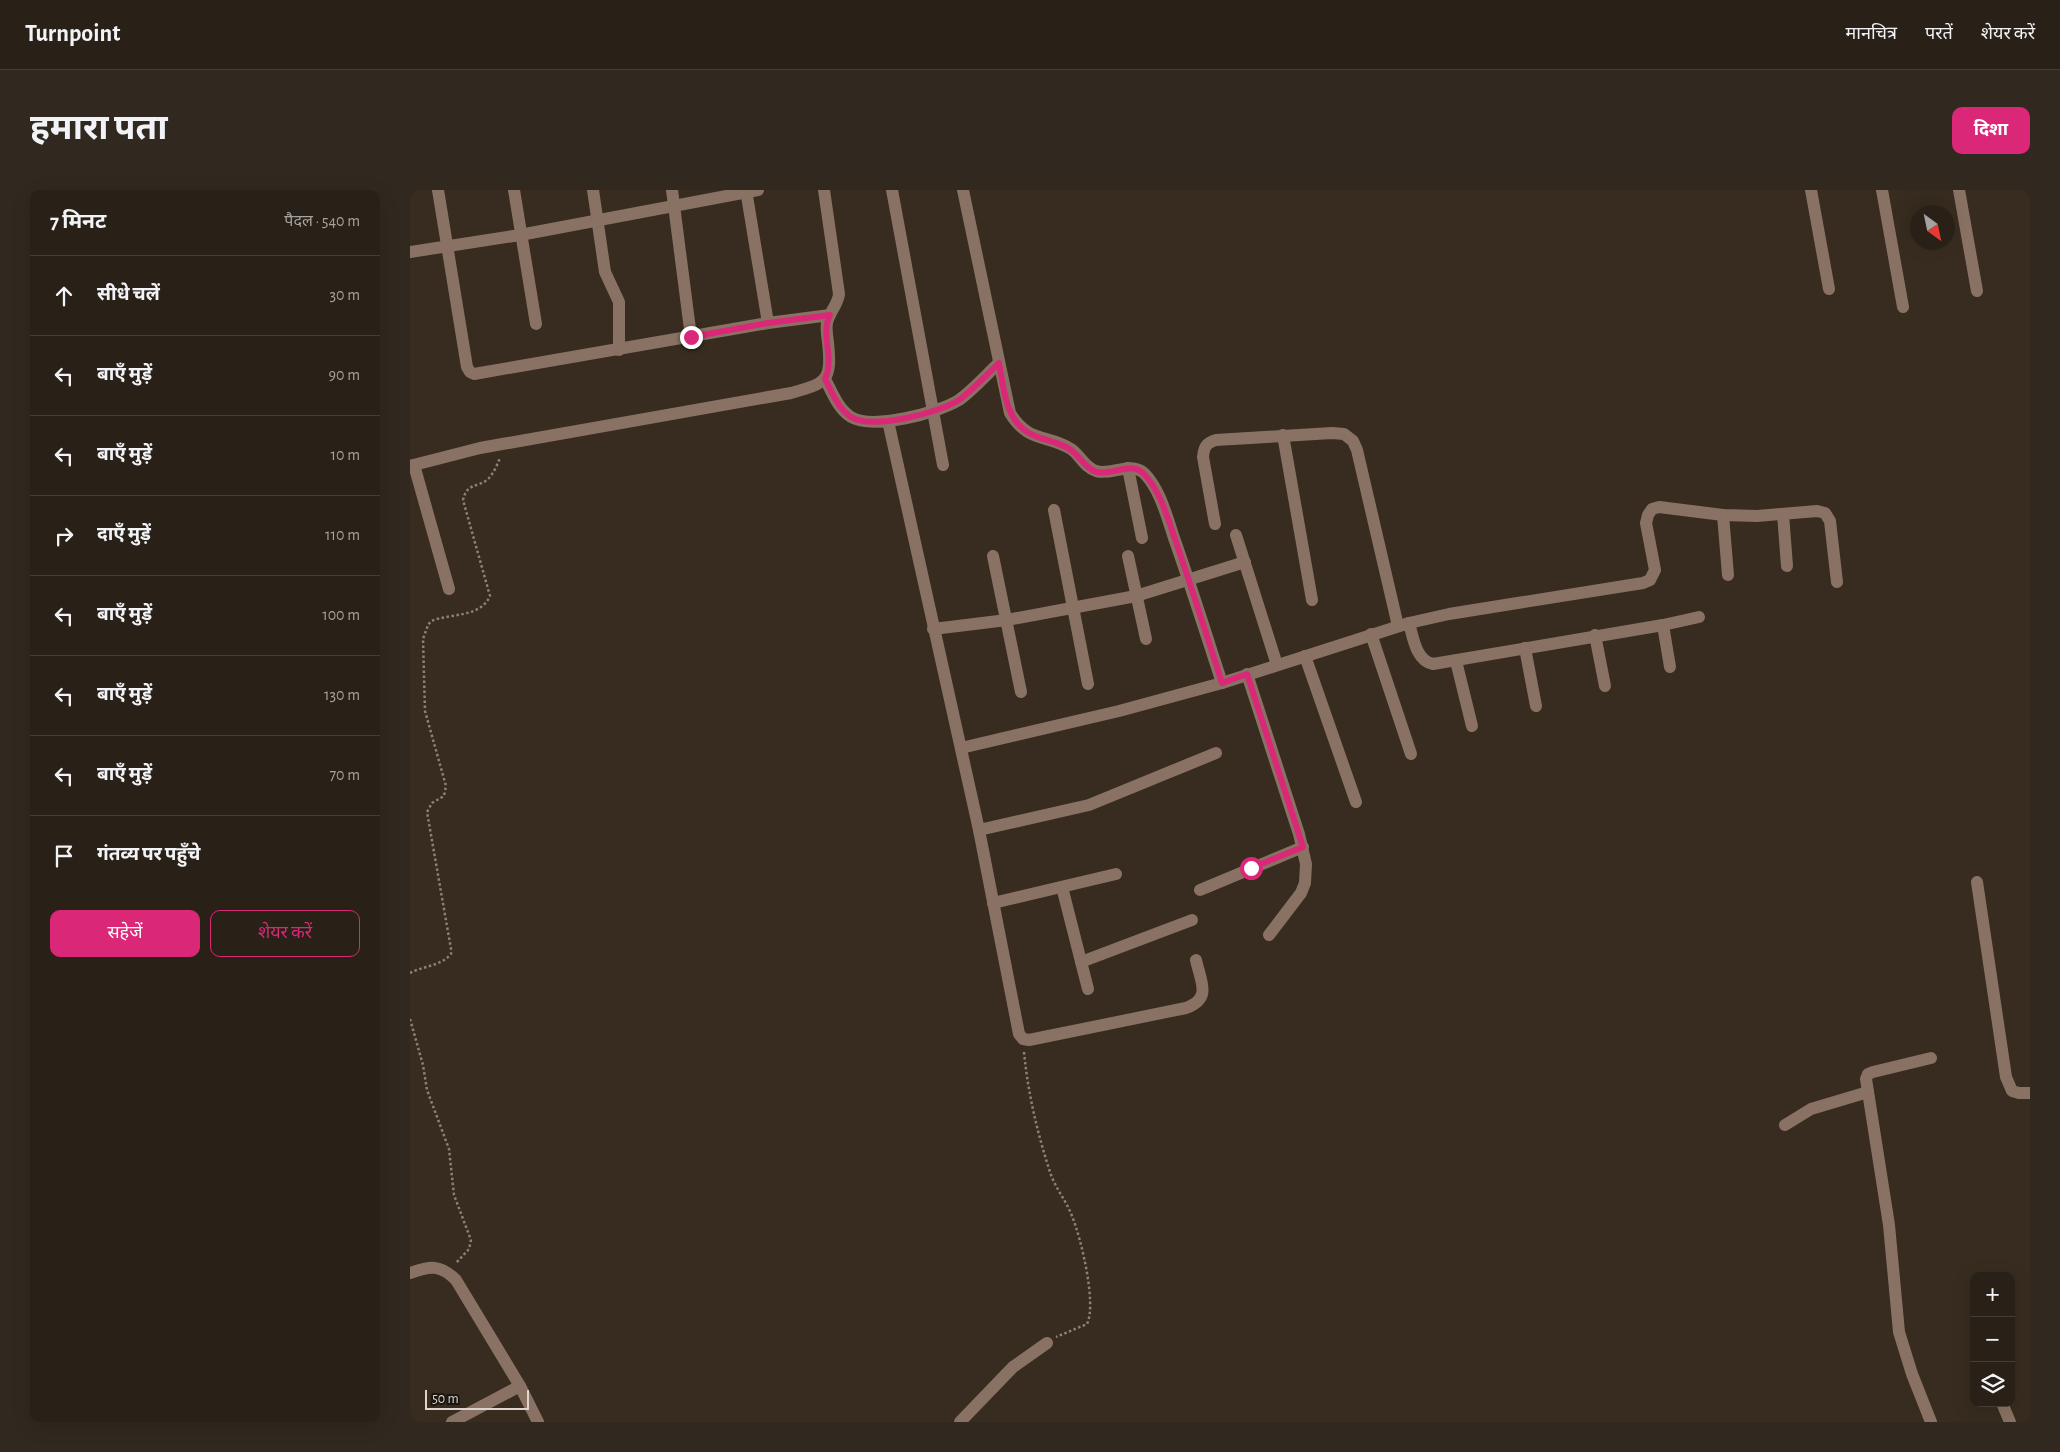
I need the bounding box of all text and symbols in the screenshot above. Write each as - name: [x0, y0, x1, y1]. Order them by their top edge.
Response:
- text: Turnpoint: [25, 22, 120, 46]
- text: मानचित्र: [1845, 25, 1897, 43]
- text: परतें: [1925, 25, 1953, 43]
- text: शेयर करें: [1981, 25, 2035, 43]
- button: दिशा: [1952, 107, 2030, 154]
- text: हमारा पता: [30, 111, 167, 146]
- north arrow: [1910, 205, 1955, 250]
- text: 7 मिनट: [50, 211, 106, 232]
- text: पैदल · 540 m: [284, 213, 360, 229]
- icon: ahead: [50, 282, 78, 310]
- text: सीधे चलें: [97, 285, 160, 304]
- text: 30 m: [330, 287, 360, 303]
- route end: [680, 326, 703, 349]
- icon: left: [50, 362, 78, 390]
- text: बाएँ मुड़ें: [97, 365, 152, 384]
- text: 90 m: [329, 367, 360, 383]
- icon: left: [50, 442, 78, 470]
- text: बाएँ मुड़ें: [97, 445, 152, 464]
- text: 10 m: [331, 447, 360, 463]
- icon: right: [50, 522, 78, 550]
- text: दाएँ मुड़ें: [97, 525, 151, 544]
- text: 110 m: [325, 527, 360, 543]
- icon: left: [50, 602, 78, 630]
- text: बाएँ मुड़ें: [97, 605, 152, 624]
- text: 100 m: [322, 607, 360, 623]
- icon: left: [50, 682, 78, 710]
- text: बाएँ मुड़ें: [97, 685, 152, 704]
- text: 130 m: [324, 687, 360, 703]
- icon: left: [50, 762, 78, 790]
- text: बाएँ मुड़ें: [97, 765, 152, 784]
- text: 70 m: [329, 767, 360, 783]
- icon: arrive: [50, 842, 78, 870]
- text: गंतव्य पर पहुँचे: [97, 845, 200, 864]
- route start: [1240, 857, 1263, 880]
- button: सहेजें: [50, 910, 200, 957]
- button: शेयर करें: [210, 910, 360, 957]
- map controls: [1970, 1272, 2015, 1407]
- button: +: [1970, 1272, 2015, 1317]
- button: −: [1970, 1317, 2015, 1362]
- button: layers: [1970, 1362, 2015, 1407]
- scale bar: [425, 1387, 529, 1410]
- text: 50 m: [432, 1392, 459, 1406]

